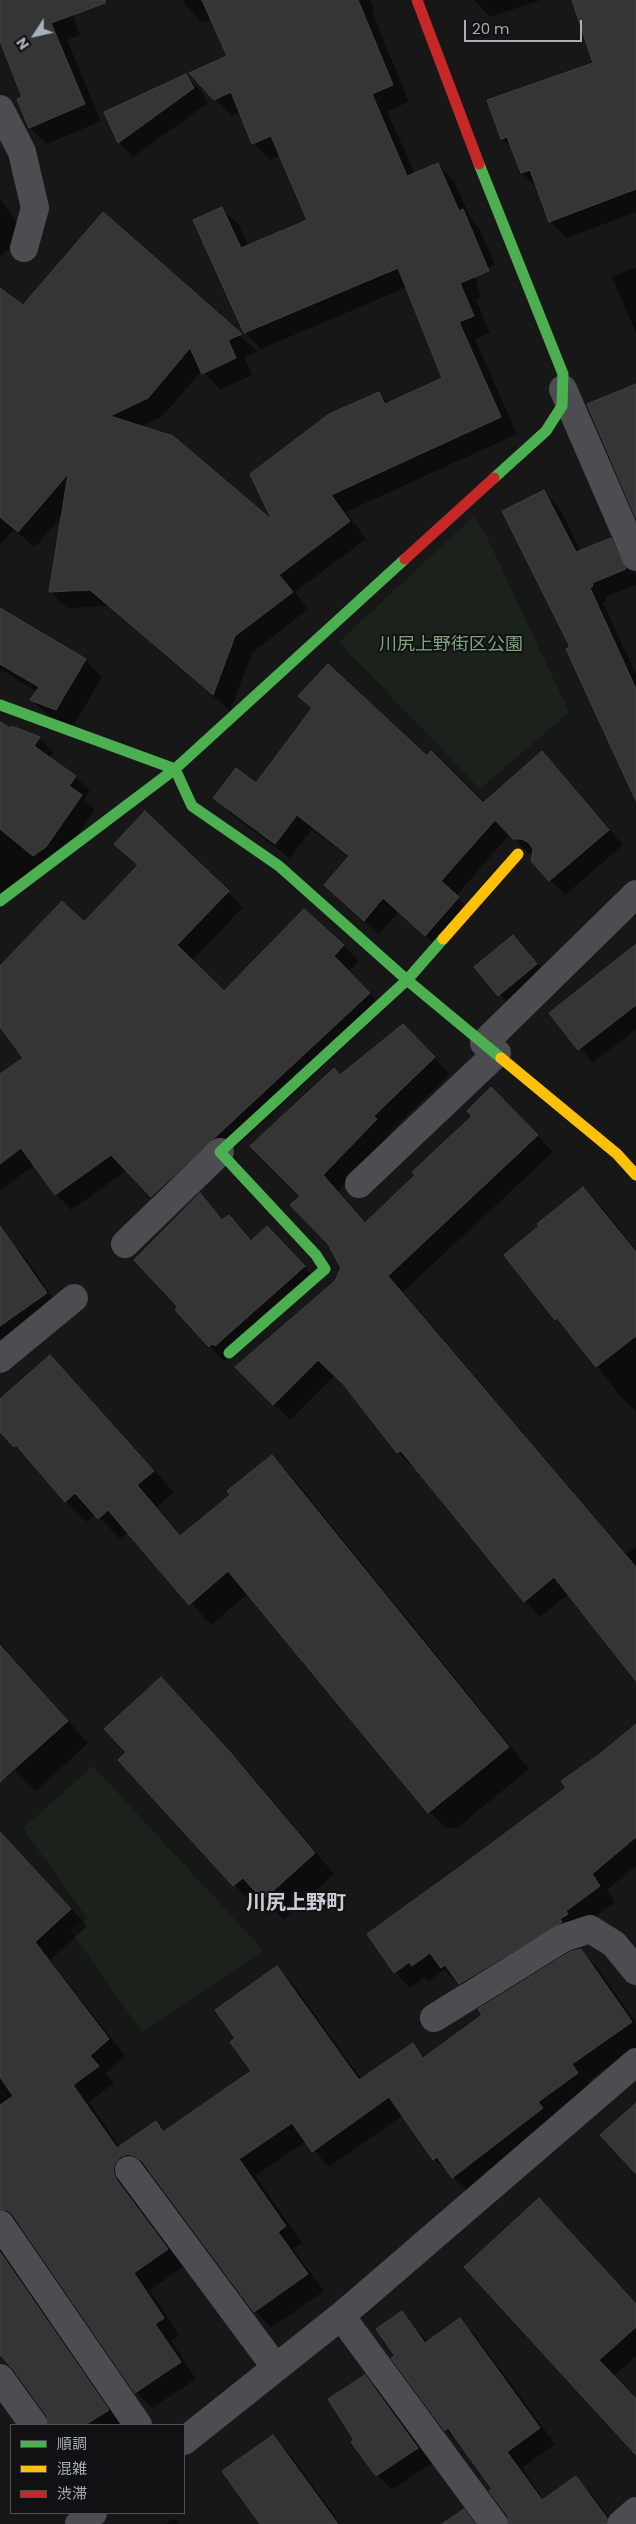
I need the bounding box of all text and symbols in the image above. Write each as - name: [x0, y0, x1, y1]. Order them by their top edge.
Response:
- north arrow: [10, 10, 60, 60]
- scale bar: [466, 10, 584, 42]
- text: 20 m: [472, 18, 510, 39]
- text: N: [12, 34, 34, 54]
- park label: 川尻上野街区公園: [379, 634, 523, 656]
- district label: 川尻上野町: [246, 1892, 346, 1916]
- legend: [10, 2424, 185, 2514]
- text: 順調: [57, 2433, 87, 2454]
- text: 混雑: [57, 2458, 87, 2479]
- text: 渋滞: [57, 2483, 87, 2504]

